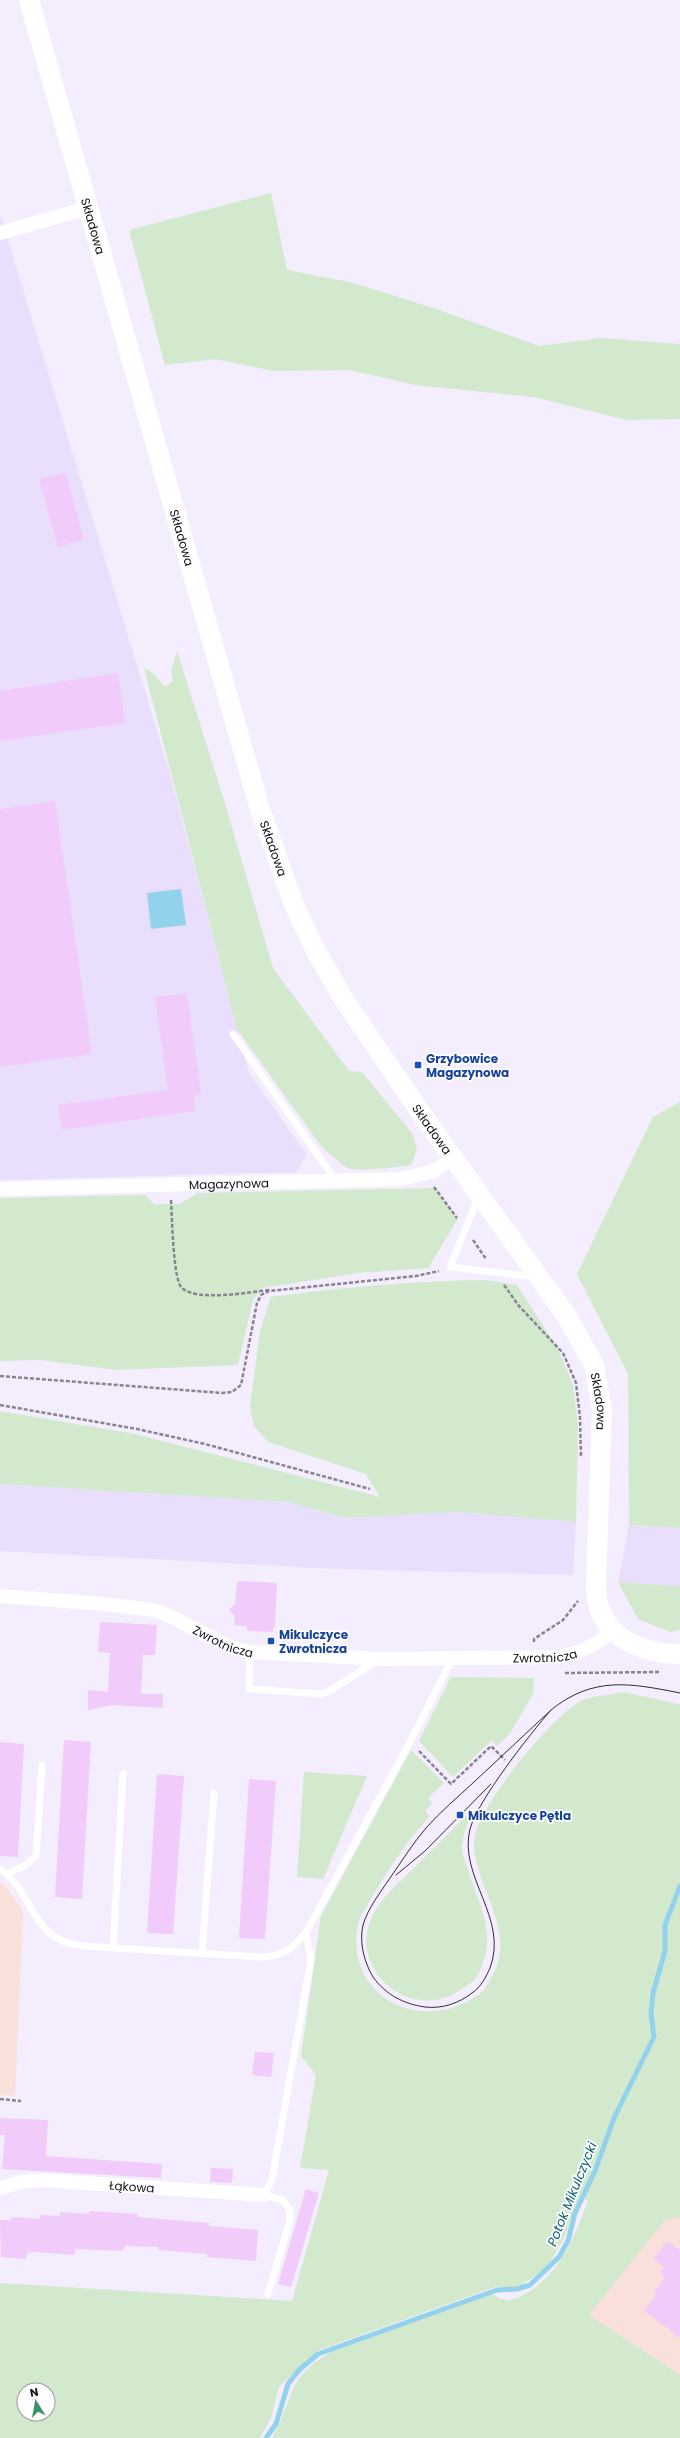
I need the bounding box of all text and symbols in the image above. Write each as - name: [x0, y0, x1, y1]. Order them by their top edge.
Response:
- street label: Składowa: [77, 196, 110, 256]
- street label: Składowa: [166, 507, 199, 568]
- street label: Składowa: [256, 818, 292, 879]
- place label: Grzybowice Magazynowa: [426, 1050, 509, 1081]
- marker: Grzybowice Magazynowa: [413, 1060, 423, 1070]
- street label: Składowa: [409, 1100, 456, 1158]
- street label: Magazynowa: [189, 1174, 269, 1193]
- street label: Składowa: [587, 1371, 611, 1430]
- street label: Zwrotnicza: [190, 1621, 255, 1661]
- place label: Mikulczyce Zwrotnicza: [279, 1626, 349, 1657]
- marker: Mikulczyce Zwrotnicza: [266, 1636, 276, 1646]
- street label: Zwrotnicza: [513, 1644, 579, 1666]
- place label: Mikulczyce Pętla: [468, 1807, 571, 1824]
- marker: Mikulczyce Pętla: [455, 1810, 465, 1820]
- water label: Potok Mikulczycki: [542, 2138, 602, 2249]
- street label: Łąkowa: [109, 2176, 155, 2196]
- north arrow: [16, 2382, 56, 2422]
- text: N: [29, 2384, 40, 2401]

